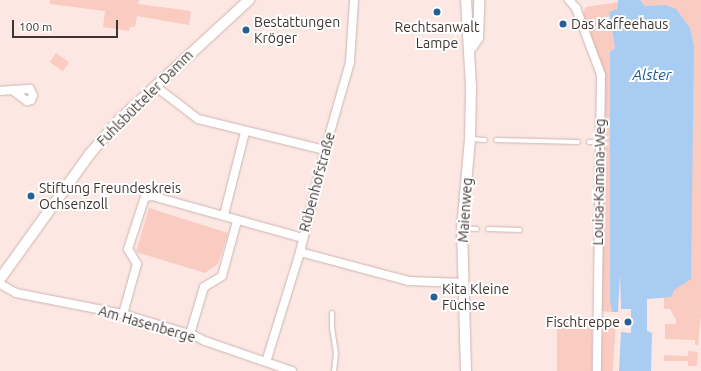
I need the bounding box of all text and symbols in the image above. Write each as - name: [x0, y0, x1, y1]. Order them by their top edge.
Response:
- marker: Rechtsanwalt Lampe: [432, 7, 442, 17]
- scale bar: [14, 12, 120, 38]
- place label: Bestattungen Kröger: [254, 14, 340, 46]
- place label: Das Kaffeehaus: [571, 16, 668, 32]
- place label: Rechtsanwalt Lampe: [395, 19, 479, 52]
- marker: Das Kaffeehaus: [558, 19, 568, 29]
- text: 100 m: [19, 20, 52, 33]
- marker: Bestattungen Kröger: [241, 25, 251, 35]
- street label: Fuhlsbütteler Damm: [93, 46, 197, 150]
- water label: Alster: [632, 66, 672, 84]
- street label: Louisa-Kamana-Weg: [589, 118, 609, 246]
- street label: Rübenhofstraße: [296, 130, 338, 234]
- street label: Maienweg: [454, 177, 476, 243]
- place label: Stiftung Freundeskreis Ochsenzoll: [39, 180, 181, 212]
- marker: Stiftung Freundeskreis Ochsenzoll: [26, 191, 36, 201]
- place label: Kita Kleine Füchse: [442, 281, 509, 314]
- marker: Kita Kleine Füchse: [429, 292, 439, 302]
- street label: Am Hasenberge: [97, 302, 197, 346]
- place label: Fischtreppe: [546, 314, 620, 330]
- marker: Fischtreppe: [623, 317, 633, 327]

